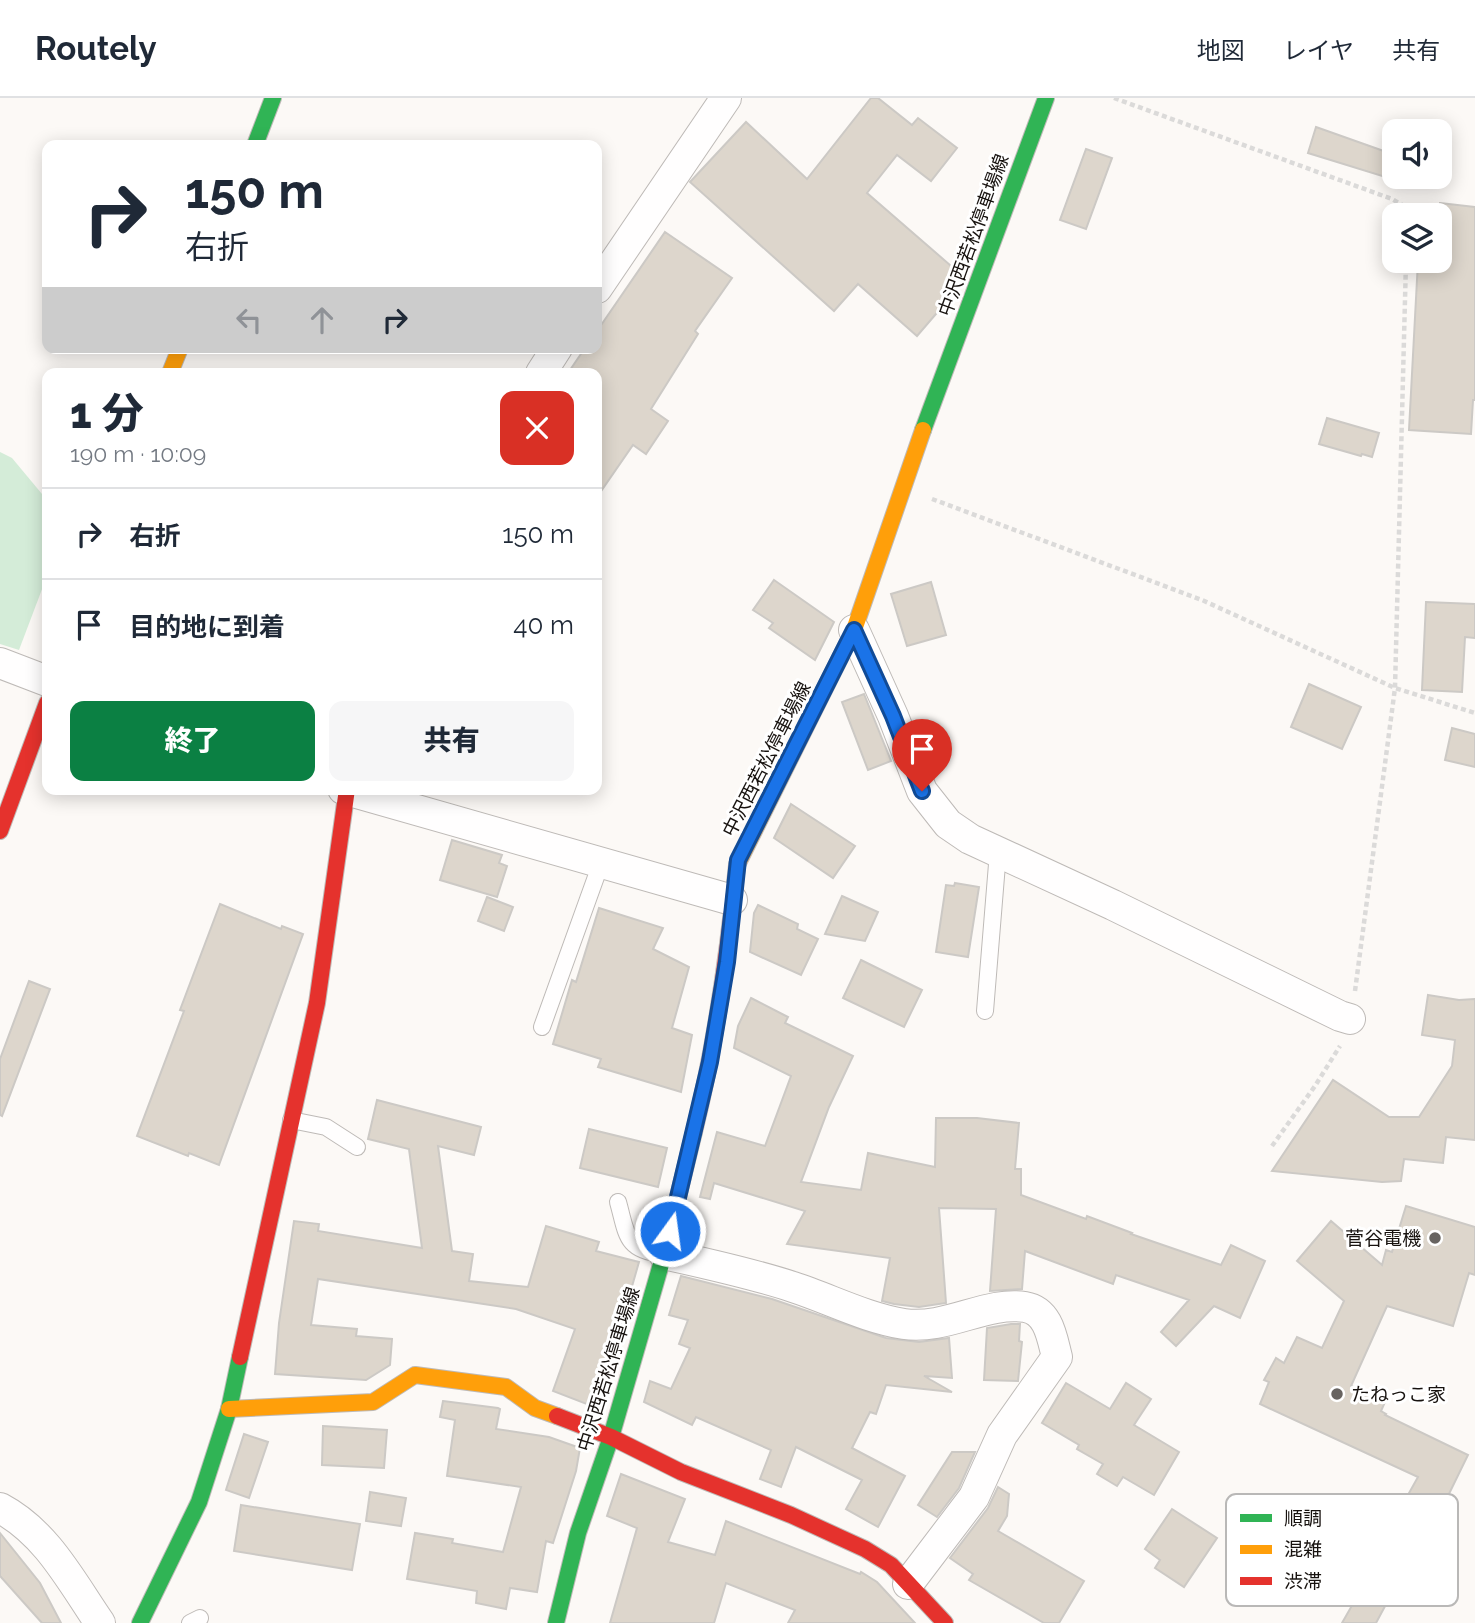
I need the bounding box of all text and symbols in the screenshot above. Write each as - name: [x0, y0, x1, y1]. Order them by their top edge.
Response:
- text: Routely: [35, 29, 157, 68]
- text: 地図: [1197, 36, 1245, 65]
- text: レイヤ: [1283, 36, 1354, 65]
- text: 共有: [1392, 36, 1440, 65]
- map controls: [1382, 119, 1452, 273]
- button: sound: [1382, 119, 1452, 189]
- street label: 中沢西若松停車場線: [933, 151, 1013, 319]
- text: 150 m: [185, 162, 324, 219]
- icon: right: [70, 168, 161, 259]
- button: layers: [1382, 203, 1452, 273]
- text: 右折: [185, 228, 249, 265]
- icon: left: [230, 301, 268, 339]
- icon: ahead: [303, 301, 341, 339]
- icon: right: [376, 301, 414, 339]
- text: 1 分: [70, 389, 144, 438]
- button: close: [500, 391, 574, 465]
- text: 190 m · 10:09: [70, 440, 206, 467]
- icon: right: [70, 515, 108, 553]
- text: 150 m: [502, 519, 574, 549]
- text: 右折: [129, 521, 181, 551]
- icon: arrive: [70, 606, 108, 644]
- text: 40 m: [513, 610, 574, 640]
- text: 目的地に到着: [129, 612, 285, 642]
- street label: 中沢西若松停車場線: [717, 678, 815, 840]
- button: 終了: [70, 701, 315, 781]
- button: 共有: [329, 701, 574, 781]
- pin: [892, 719, 952, 791]
- icon: arrive: [903, 730, 941, 768]
- position arrow: [633, 1194, 707, 1268]
- place label: 菅谷電機: [1345, 1227, 1421, 1249]
- marker: 菅谷電機: [1427, 1230, 1443, 1246]
- street label: 中沢西若松停車場線: [572, 1284, 644, 1454]
- place label: たねっこ家: [1351, 1383, 1446, 1405]
- marker: たねっこ家: [1329, 1386, 1345, 1402]
- legend: [1226, 1494, 1458, 1606]
- text: 順調: [1284, 1507, 1322, 1529]
- text: 混雑: [1284, 1538, 1322, 1560]
- text: 渋滞: [1284, 1570, 1322, 1592]

